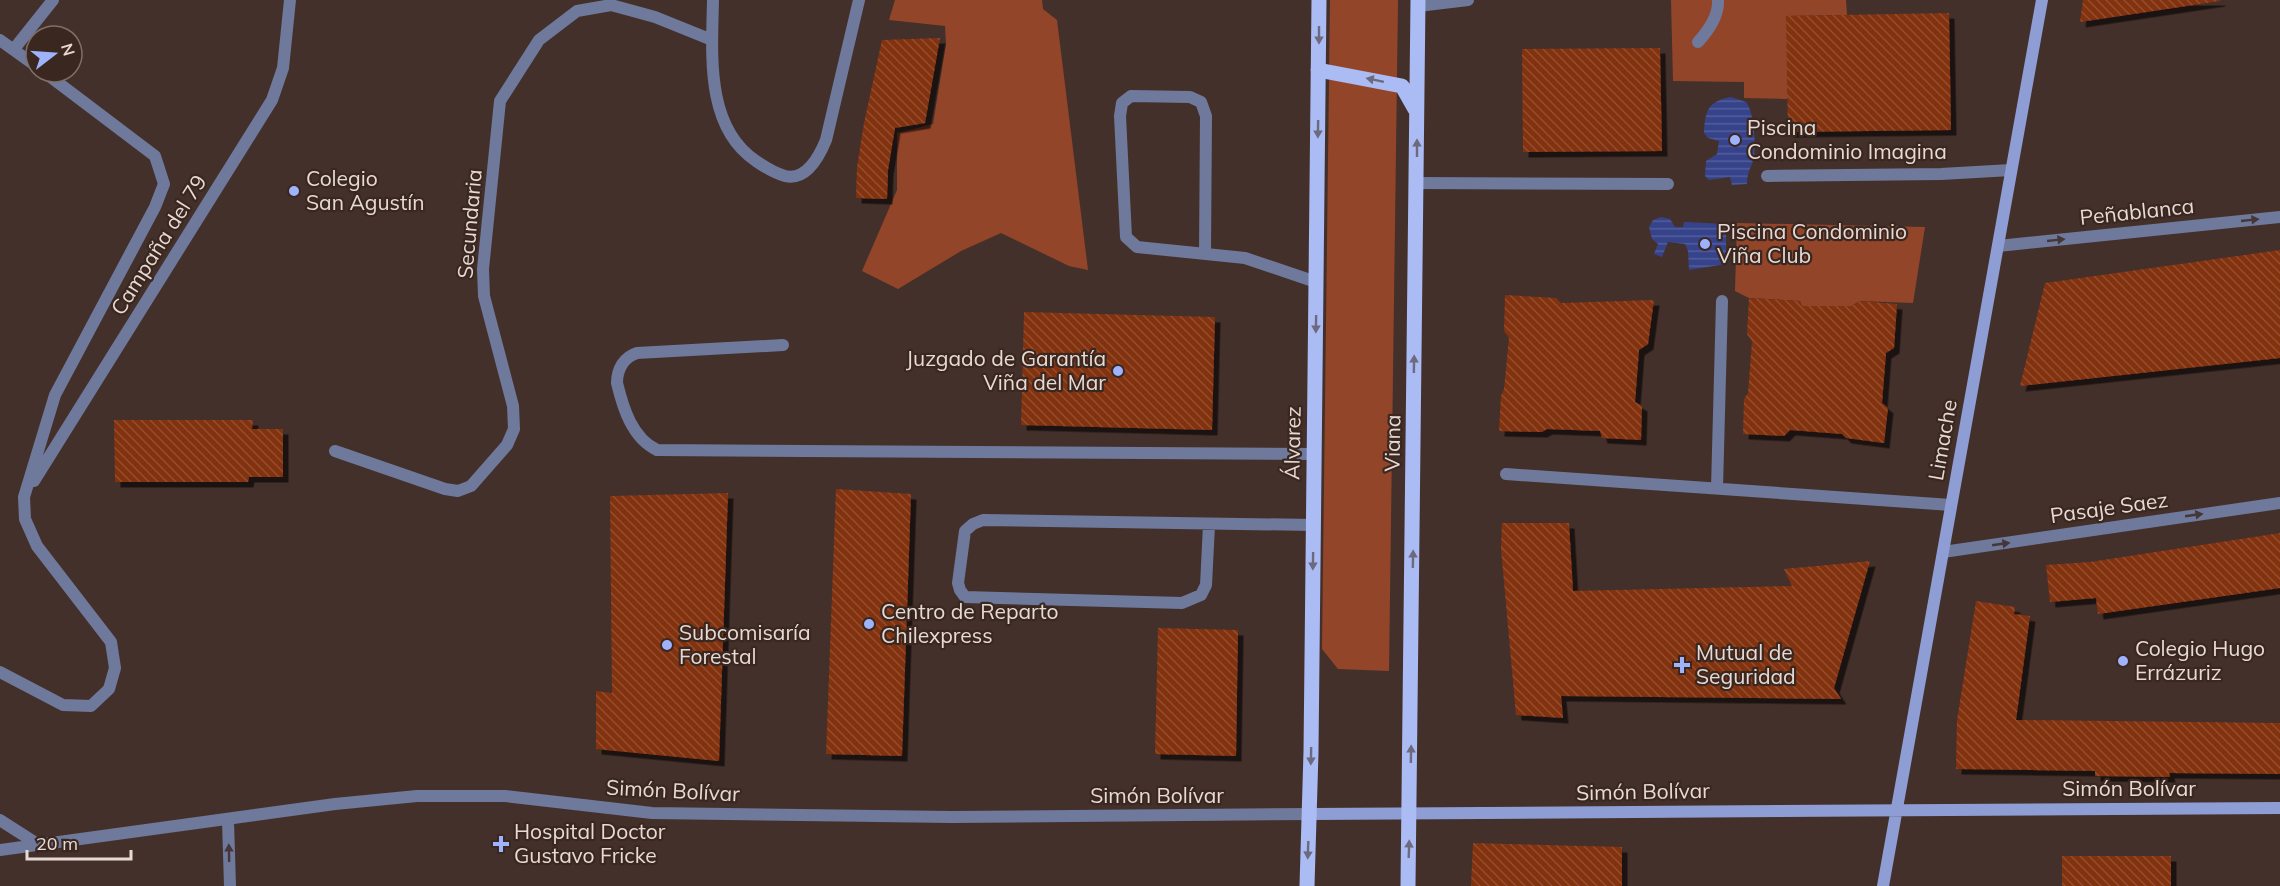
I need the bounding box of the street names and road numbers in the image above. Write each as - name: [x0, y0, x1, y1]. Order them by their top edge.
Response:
- street label: Secundaria: [451, 168, 487, 280]
- street label: Campaña del 79: [105, 170, 212, 319]
- street label: Peñablanca: [2078, 192, 2195, 230]
- street label: Limache: [1922, 397, 1962, 482]
- street label: Álvarez: [1278, 406, 1306, 480]
- street label: Viana: [1379, 414, 1405, 472]
- street label: Pasaje Saez: [2048, 486, 2169, 528]
- street label: Simón Bolívar: [606, 774, 741, 807]
- street label: Simón Bolívar: [2062, 775, 2196, 801]
- street label: Simón Bolívar: [1576, 777, 1710, 805]
- street label: Simón Bolívar: [1090, 782, 1224, 808]

